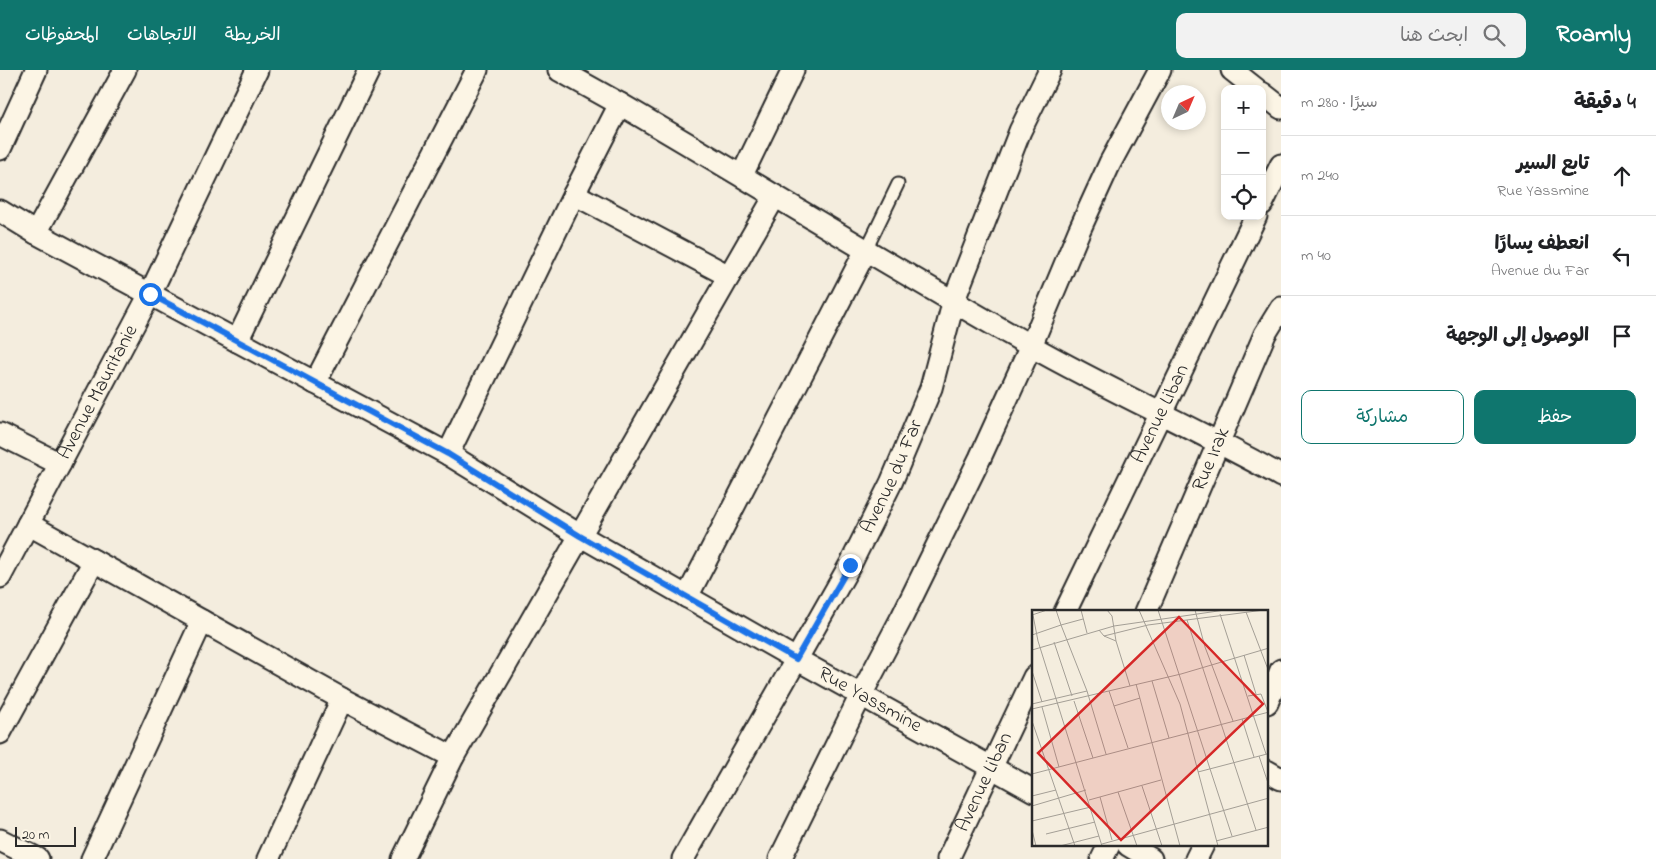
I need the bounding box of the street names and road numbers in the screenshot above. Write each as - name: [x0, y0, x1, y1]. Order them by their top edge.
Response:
- street label: Avenue Mauritanie: [50, 320, 146, 465]
- street label: Avenue Liban: [1124, 359, 1197, 468]
- street label: Avenue du Far: [853, 414, 931, 539]
- street label: Rue Irak: [1185, 423, 1238, 496]
- street label: Rue Yassmine: [813, 659, 927, 740]
- street label: Avenue Liban: [948, 727, 1020, 837]

